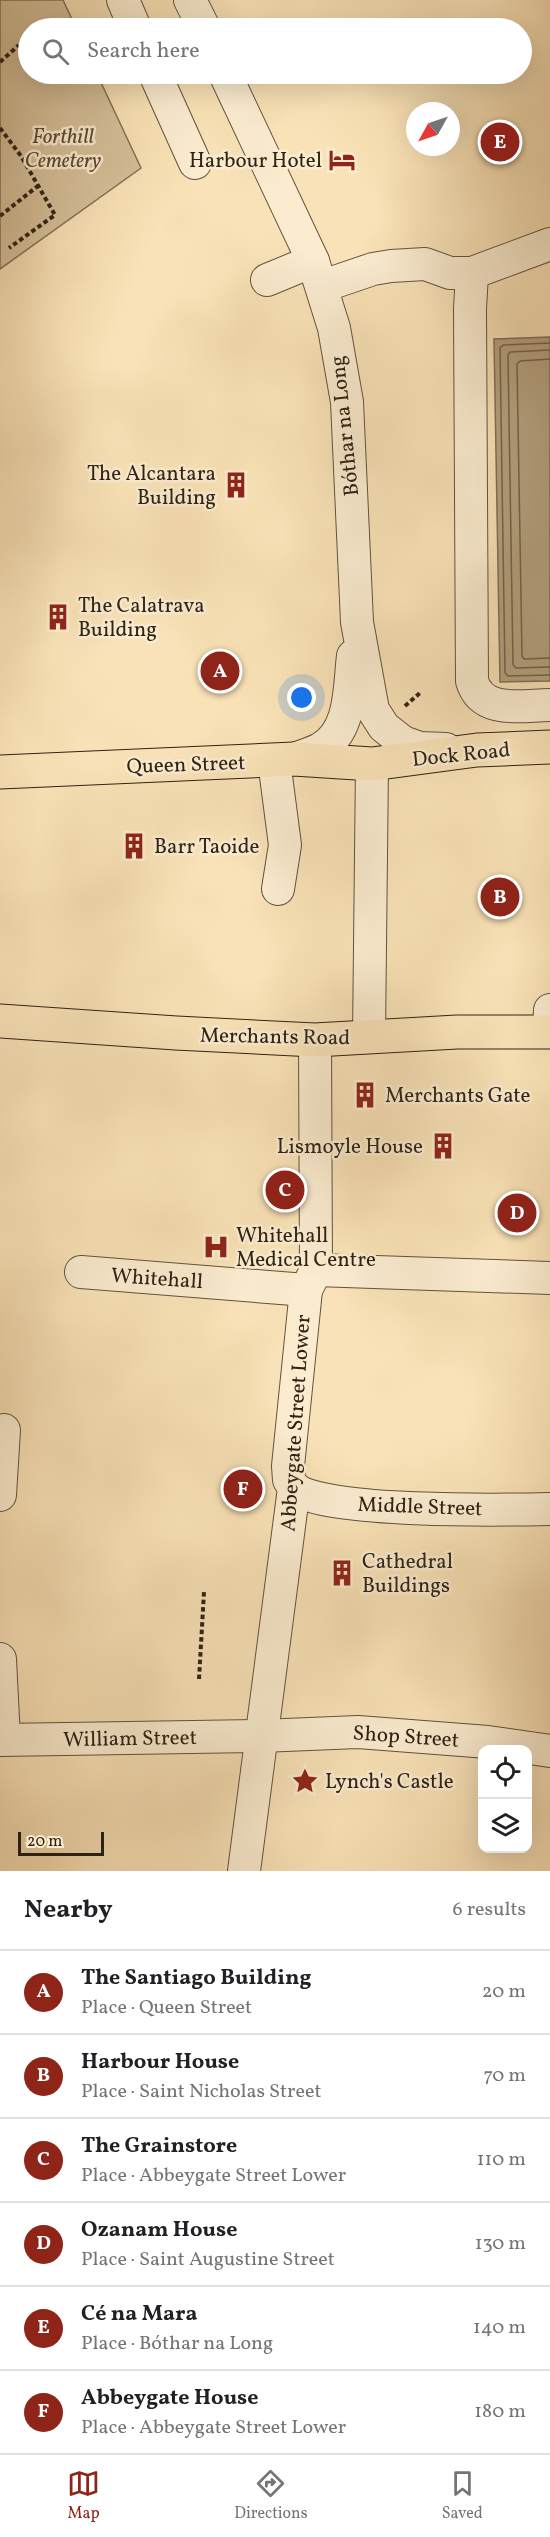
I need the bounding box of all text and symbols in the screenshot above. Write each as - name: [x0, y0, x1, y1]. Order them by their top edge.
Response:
- search box: [18, 18, 532, 84]
- icon: search: [39, 35, 72, 68]
- text: Search here: [87, 36, 200, 67]
- north arrow: [406, 102, 460, 156]
- pin: E: [480, 120, 520, 164]
- park label: Forthill Cemetery: [25, 123, 102, 176]
- hotel icon: Harbour Hotel: [327, 145, 357, 175]
- place label: Harbour Hotel: [189, 147, 322, 176]
- street label: Bóthar na Long: [324, 354, 367, 497]
- place label: The Alcantara Building: [87, 460, 216, 513]
- building icon: The Alcantara Building: [221, 470, 251, 500]
- place label: The Calatrava Building: [78, 592, 205, 645]
- building icon: The Calatrava Building: [43, 602, 73, 632]
- pin: A: [200, 648, 240, 694]
- your location: [287, 683, 316, 712]
- street label: Dock Road: [411, 736, 512, 775]
- street label: Queen Street: [126, 749, 246, 782]
- building icon: Barr Taoide: [119, 831, 149, 861]
- place label: Barr Taoide: [154, 833, 260, 862]
- pin: B: [480, 874, 520, 920]
- street label: Merchants Road: [200, 1022, 350, 1053]
- building icon: Merchants Gate: [350, 1080, 380, 1110]
- place label: Merchants Gate: [385, 1082, 530, 1111]
- building icon: Lismoyle House: [428, 1131, 458, 1161]
- place label: Lismoyle House: [277, 1133, 423, 1162]
- pin: C: [266, 1168, 304, 1212]
- pin: D: [498, 1190, 536, 1236]
- place label: Whitehall Medical Centre: [236, 1222, 376, 1275]
- hospital icon: Whitehall Medical Centre: [201, 1232, 231, 1262]
- street label: Whitehall: [110, 1262, 204, 1297]
- street label: Abbeygate Street Lower: [274, 1313, 319, 1533]
- pin: F: [224, 1466, 262, 1512]
- street label: Middle Street: [357, 1491, 483, 1524]
- place label: Cathedral Buildings: [362, 1548, 453, 1601]
- building icon: Cathedral Buildings: [327, 1558, 357, 1588]
- street label: Shop Street: [352, 1719, 460, 1756]
- street label: William Street: [63, 1724, 197, 1755]
- map controls: [478, 1745, 532, 1853]
- button: locate: [478, 1745, 532, 1799]
- place icon: Lynch's Castle: [290, 1766, 320, 1796]
- place label: Lynch's Castle: [325, 1768, 454, 1797]
- button: layers: [478, 1799, 532, 1853]
- scale bar: [18, 1829, 104, 1856]
- text: 20 m: [27, 1831, 62, 1853]
- text: Nearby: [24, 1892, 113, 1928]
- text: 6 results: [453, 1896, 526, 1924]
- text: The Santiago Building: [81, 1963, 311, 1994]
- text: A: [36, 1978, 51, 2006]
- text: 20 m: [482, 1978, 526, 2006]
- text: Place · Queen Street: [81, 1994, 252, 2022]
- text: Harbour House: [81, 2047, 239, 2078]
- text: B: [37, 2062, 50, 2090]
- text: 70 m: [483, 2062, 526, 2090]
- text: Place · Saint Nicholas Street: [81, 2078, 321, 2106]
- text: The Grainstore: [81, 2131, 237, 2162]
- text: C: [37, 2146, 50, 2174]
- text: 110 m: [477, 2146, 526, 2174]
- text: Place · Abbeygate Street Lower: [81, 2162, 346, 2190]
- text: Ozanam House: [81, 2215, 237, 2246]
- text: D: [36, 2230, 51, 2258]
- text: 130 m: [475, 2230, 526, 2258]
- text: Place · Saint Augustine Street: [81, 2246, 335, 2274]
- text: Cé na Mara: [81, 2299, 197, 2330]
- text: E: [37, 2314, 50, 2342]
- text: 140 m: [473, 2314, 526, 2342]
- text: Place · Bóthar na Long: [81, 2330, 273, 2358]
- text: Abbeygate House: [81, 2383, 258, 2414]
- text: F: [38, 2398, 49, 2426]
- text: 180 m: [474, 2398, 526, 2426]
- text: Place · Abbeygate Street Lower: [81, 2414, 346, 2442]
- tab: Map: [67, 2467, 100, 2525]
- tab: Directions: [234, 2467, 308, 2525]
- tab: Saved: [442, 2467, 483, 2525]

